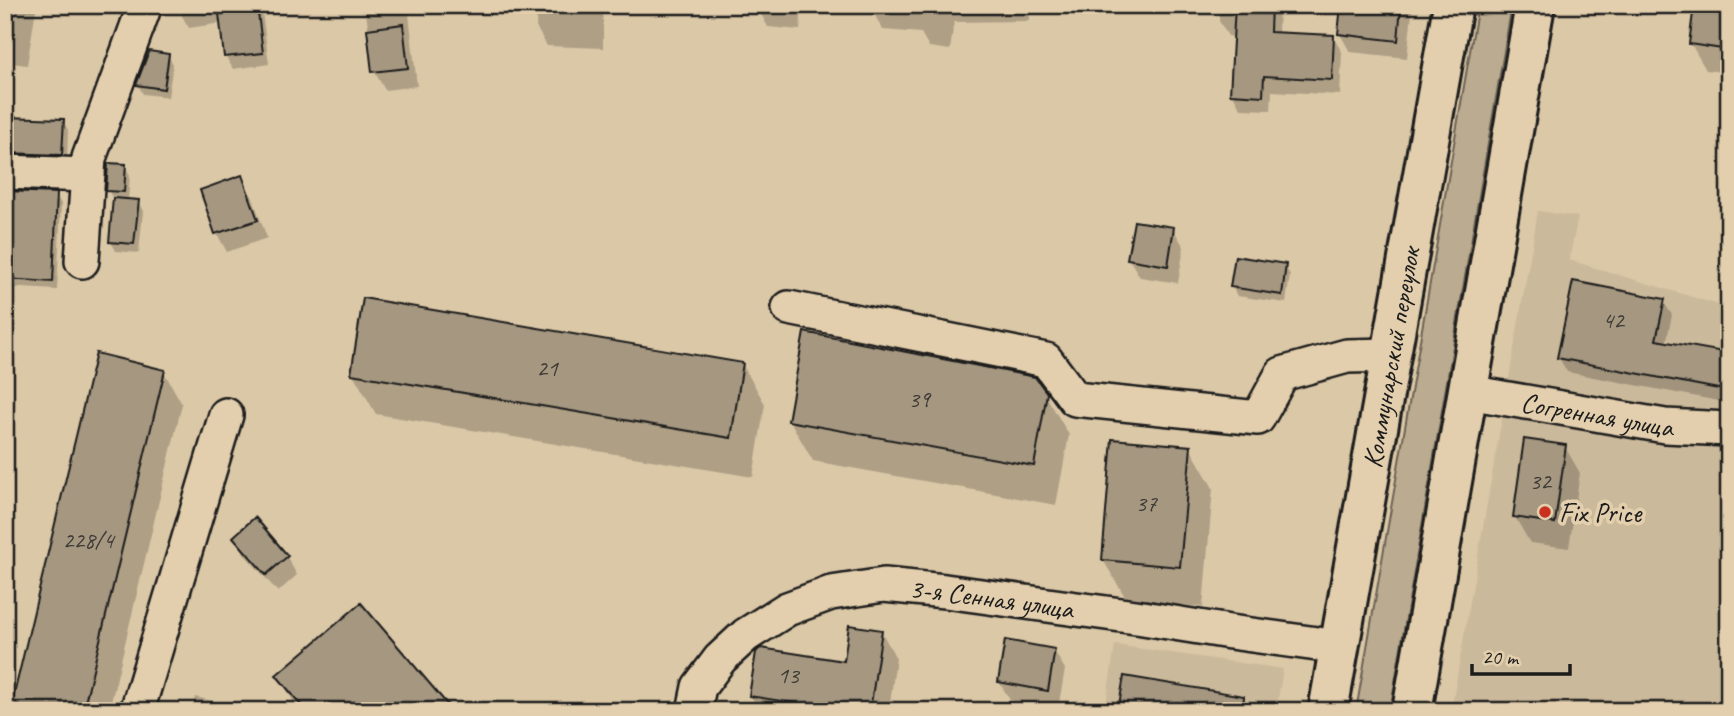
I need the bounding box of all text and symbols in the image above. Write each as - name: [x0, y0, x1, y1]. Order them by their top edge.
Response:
- street label: Коммунарский переулок: [1354, 242, 1428, 470]
- house number: 42: [1602, 305, 1626, 335]
- house number: 21: [536, 353, 559, 383]
- house number: 39: [908, 384, 932, 414]
- street label: Согренная улица: [1519, 384, 1675, 444]
- house number: 32: [1529, 466, 1553, 496]
- house number: 37: [1135, 488, 1158, 518]
- place label: Fix Price: [1559, 495, 1643, 530]
- marker: Fix Price: [1537, 504, 1553, 520]
- house number: 228/4: [62, 525, 116, 555]
- street label: 3-я Сенная улица: [908, 570, 1077, 626]
- scale bar: [1472, 632, 1570, 676]
- text: 20 m: [1482, 644, 1520, 670]
- house number: 13: [777, 660, 801, 690]

